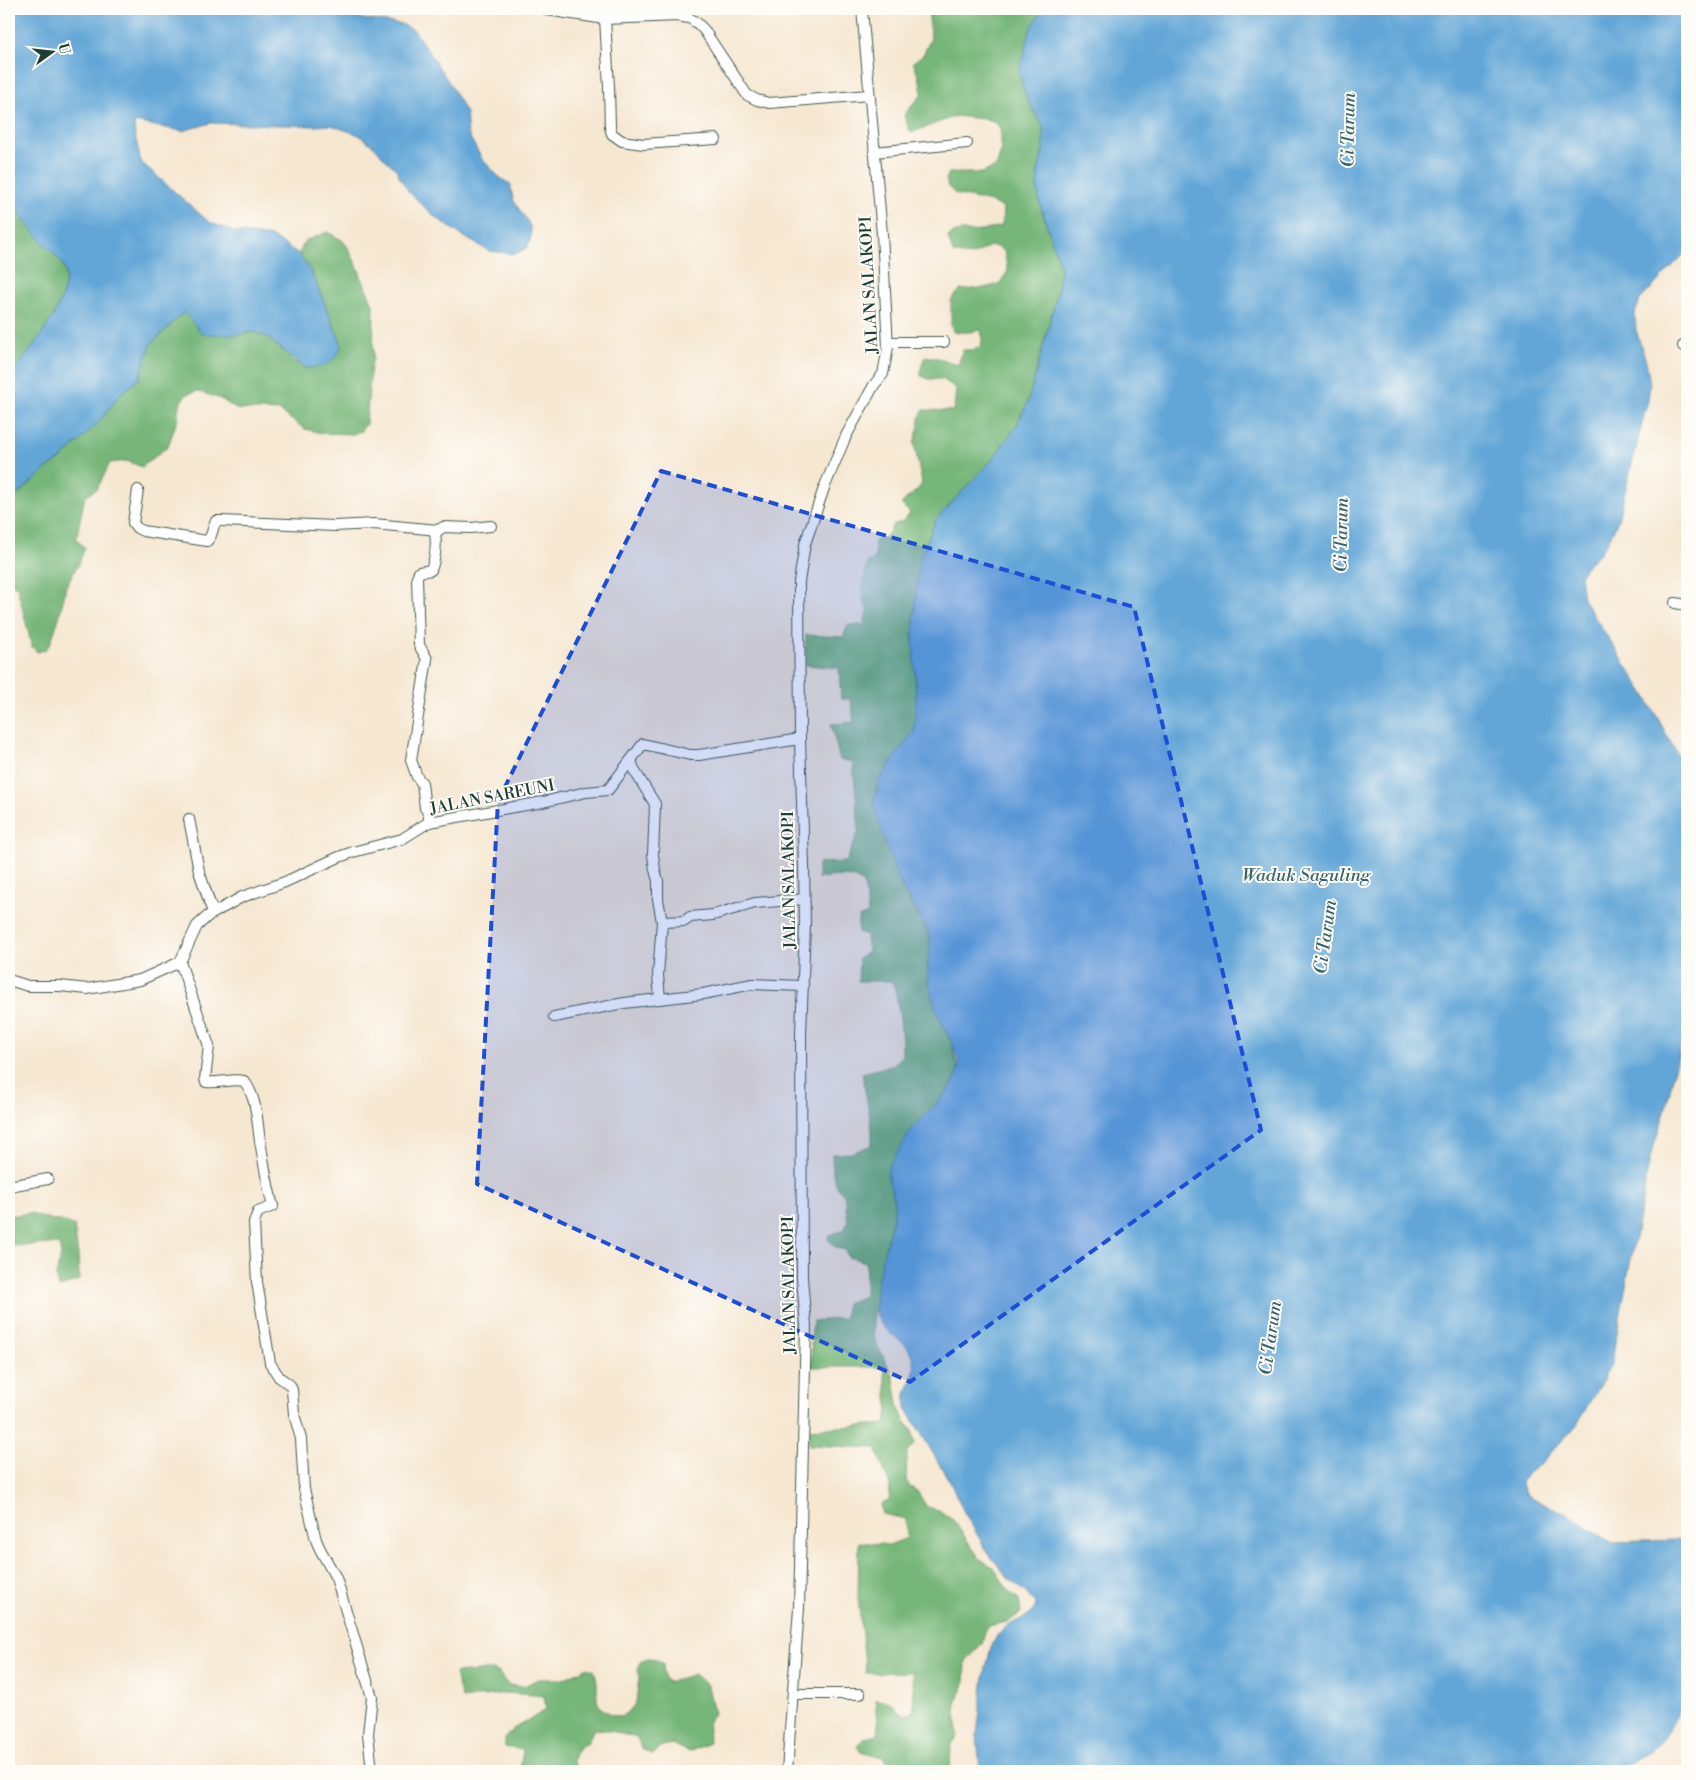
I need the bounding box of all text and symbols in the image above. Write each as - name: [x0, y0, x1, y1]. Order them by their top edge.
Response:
- north arrow: [28, 28, 78, 78]
- text: U: [53, 41, 74, 57]
- water label: Ci Tarum: [1336, 92, 1361, 168]
- street label: JALAN SALAKOPI: [855, 216, 883, 355]
- water label: Ci Tarum: [1329, 497, 1354, 573]
- street label: JALAN SAREUNI: [427, 775, 556, 819]
- street label: JALAN SALAKOPI: [778, 811, 800, 950]
- water label: Waduk Saguling: [1242, 864, 1371, 887]
- water label: Ci Tarum: [1309, 898, 1342, 976]
- street label: JALAN SALAKOPI: [778, 1216, 800, 1355]
- water label: Ci Tarum: [1254, 1299, 1287, 1377]

